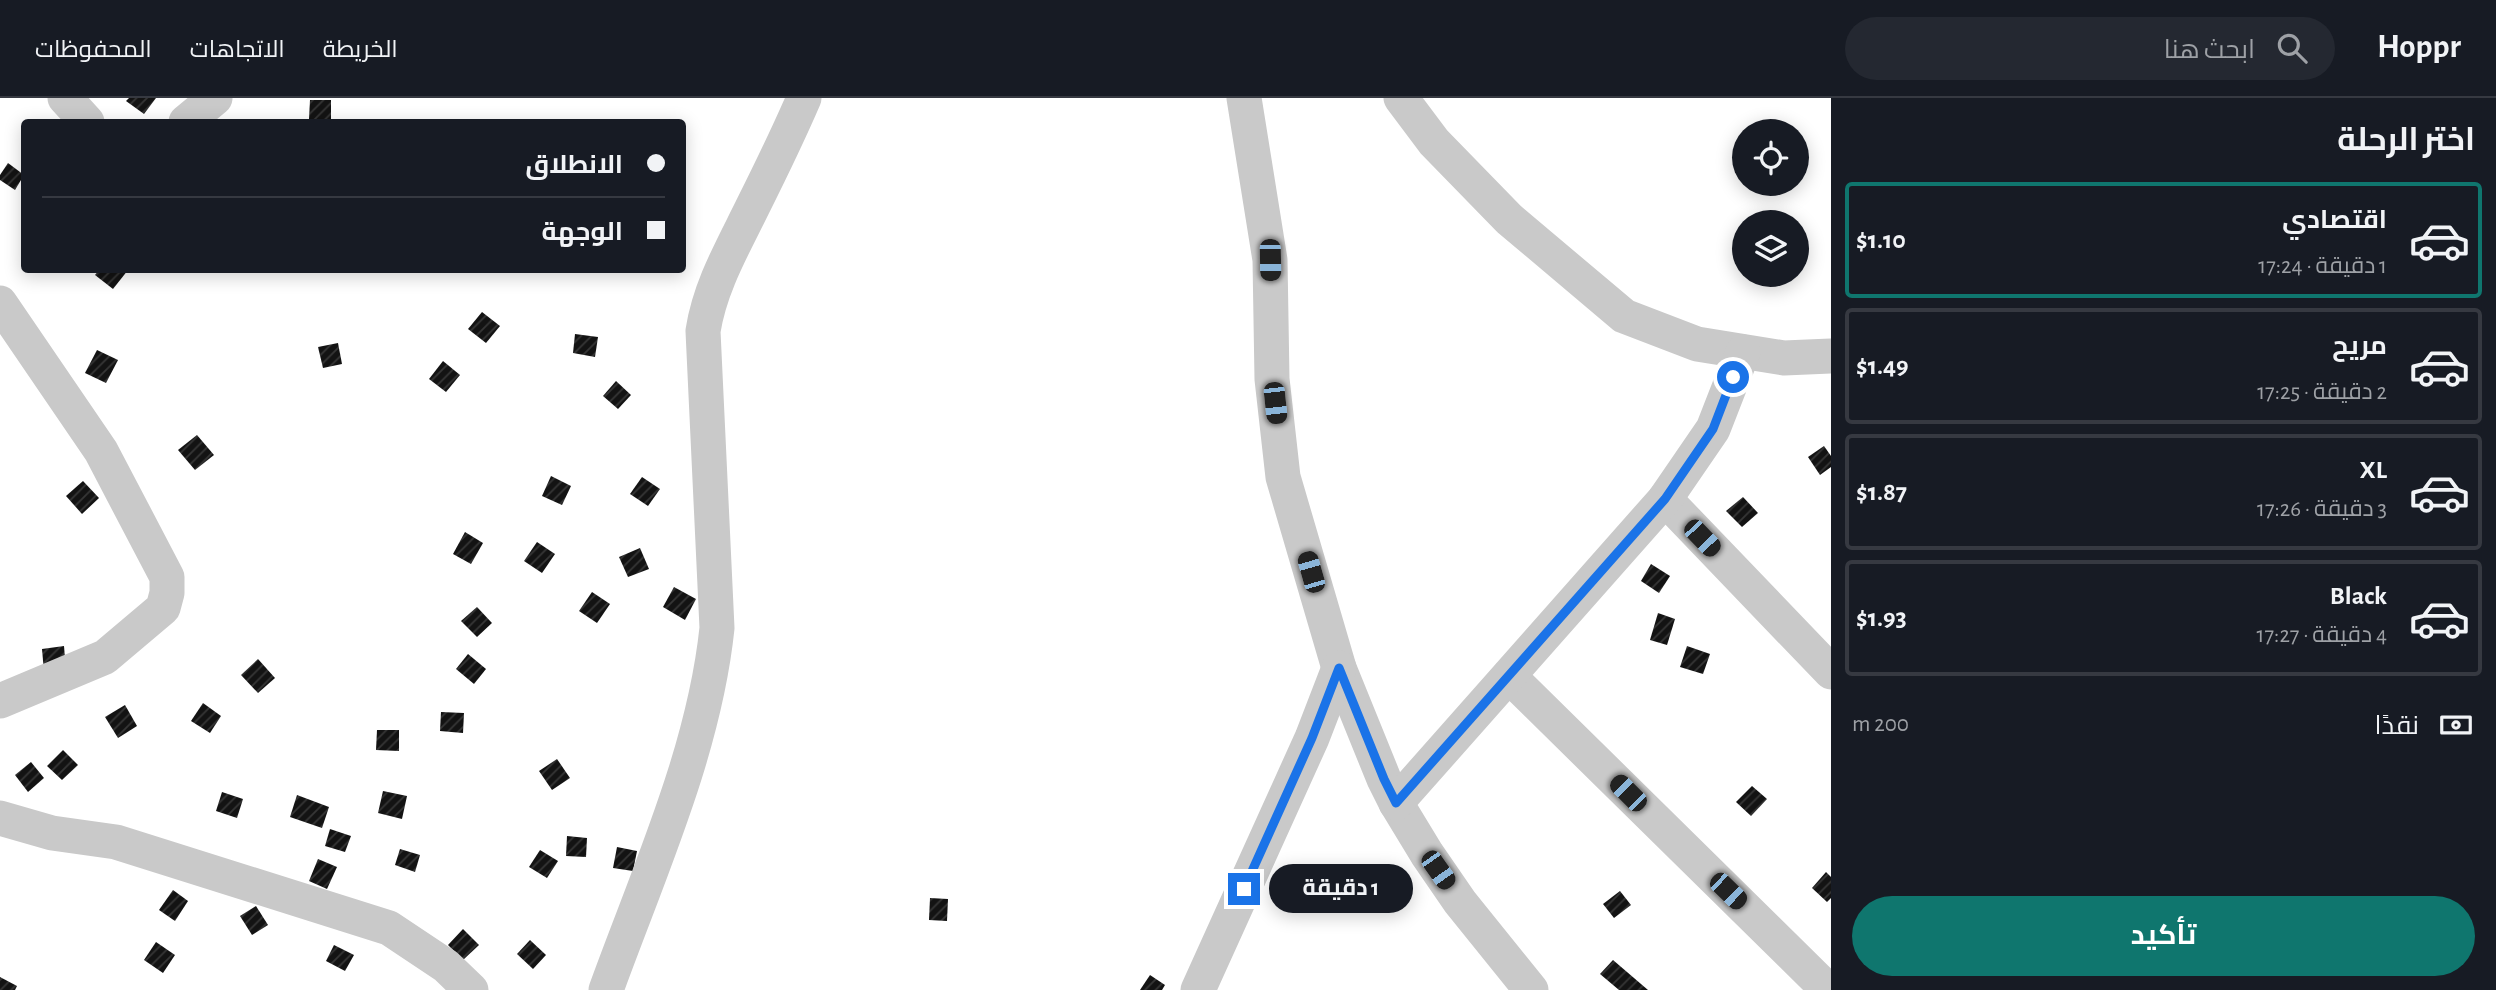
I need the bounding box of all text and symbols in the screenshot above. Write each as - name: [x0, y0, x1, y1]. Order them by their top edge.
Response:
- search box: [1845, 17, 2335, 80]
- icon: search: [2273, 29, 2311, 67]
- text: Hoppr: [2377, 31, 2461, 64]
- text: ابحث هنا: [2164, 37, 2255, 63]
- text: المحفوظات: [35, 38, 152, 62]
- text: الاتجاهات: [190, 38, 285, 62]
- text: الخريطة: [323, 38, 398, 62]
- map controls: [1732, 119, 1809, 287]
- button: locate: [1732, 119, 1809, 196]
- text: اختر الرحلة: [2337, 124, 2475, 156]
- text: الانطلاق: [525, 152, 623, 178]
- text: اقتصادي: [2282, 207, 2387, 233]
- icon: car: [2408, 209, 2471, 272]
- button: layers: [1732, 210, 1809, 287]
- text: الوجهة: [542, 219, 623, 245]
- text: $1.10: [1856, 227, 1906, 253]
- car: [1260, 239, 1281, 281]
- text: 1 دقيقة · 17:24: [2258, 255, 2387, 278]
- text: مريح: [2332, 333, 2387, 359]
- icon: car: [2408, 335, 2471, 398]
- text: $1.49: [1856, 353, 1909, 379]
- route start: [1717, 361, 1749, 393]
- car: [1263, 381, 1288, 425]
- text: 2 دقيقة · 17:25: [2257, 381, 2387, 404]
- text: XL: [2360, 457, 2387, 483]
- icon: car: [2408, 461, 2471, 524]
- text: $1.87: [1856, 479, 1907, 505]
- text: 3 دقيقة · 17:26: [2257, 498, 2387, 521]
- car: [1680, 516, 1725, 560]
- car: [1296, 549, 1327, 595]
- text: Black: [2330, 583, 2387, 609]
- icon: car: [2408, 587, 2471, 650]
- text: $1.93: [1856, 605, 1907, 631]
- text: 4 دقيقة · 17:27: [2257, 624, 2387, 647]
- icon: cash: [2437, 706, 2475, 744]
- text: 200 m: [1852, 713, 1909, 736]
- text: نقدًا: [2375, 713, 2419, 739]
- car: [1606, 771, 1651, 815]
- car: [1418, 847, 1459, 893]
- callout: 1 دقيقة: [1268, 864, 1412, 914]
- car: [1706, 869, 1751, 913]
- route end: [1228, 873, 1260, 905]
- text: 1 دقيقة: [1303, 877, 1379, 900]
- button: تأكيد: [1852, 896, 2475, 976]

